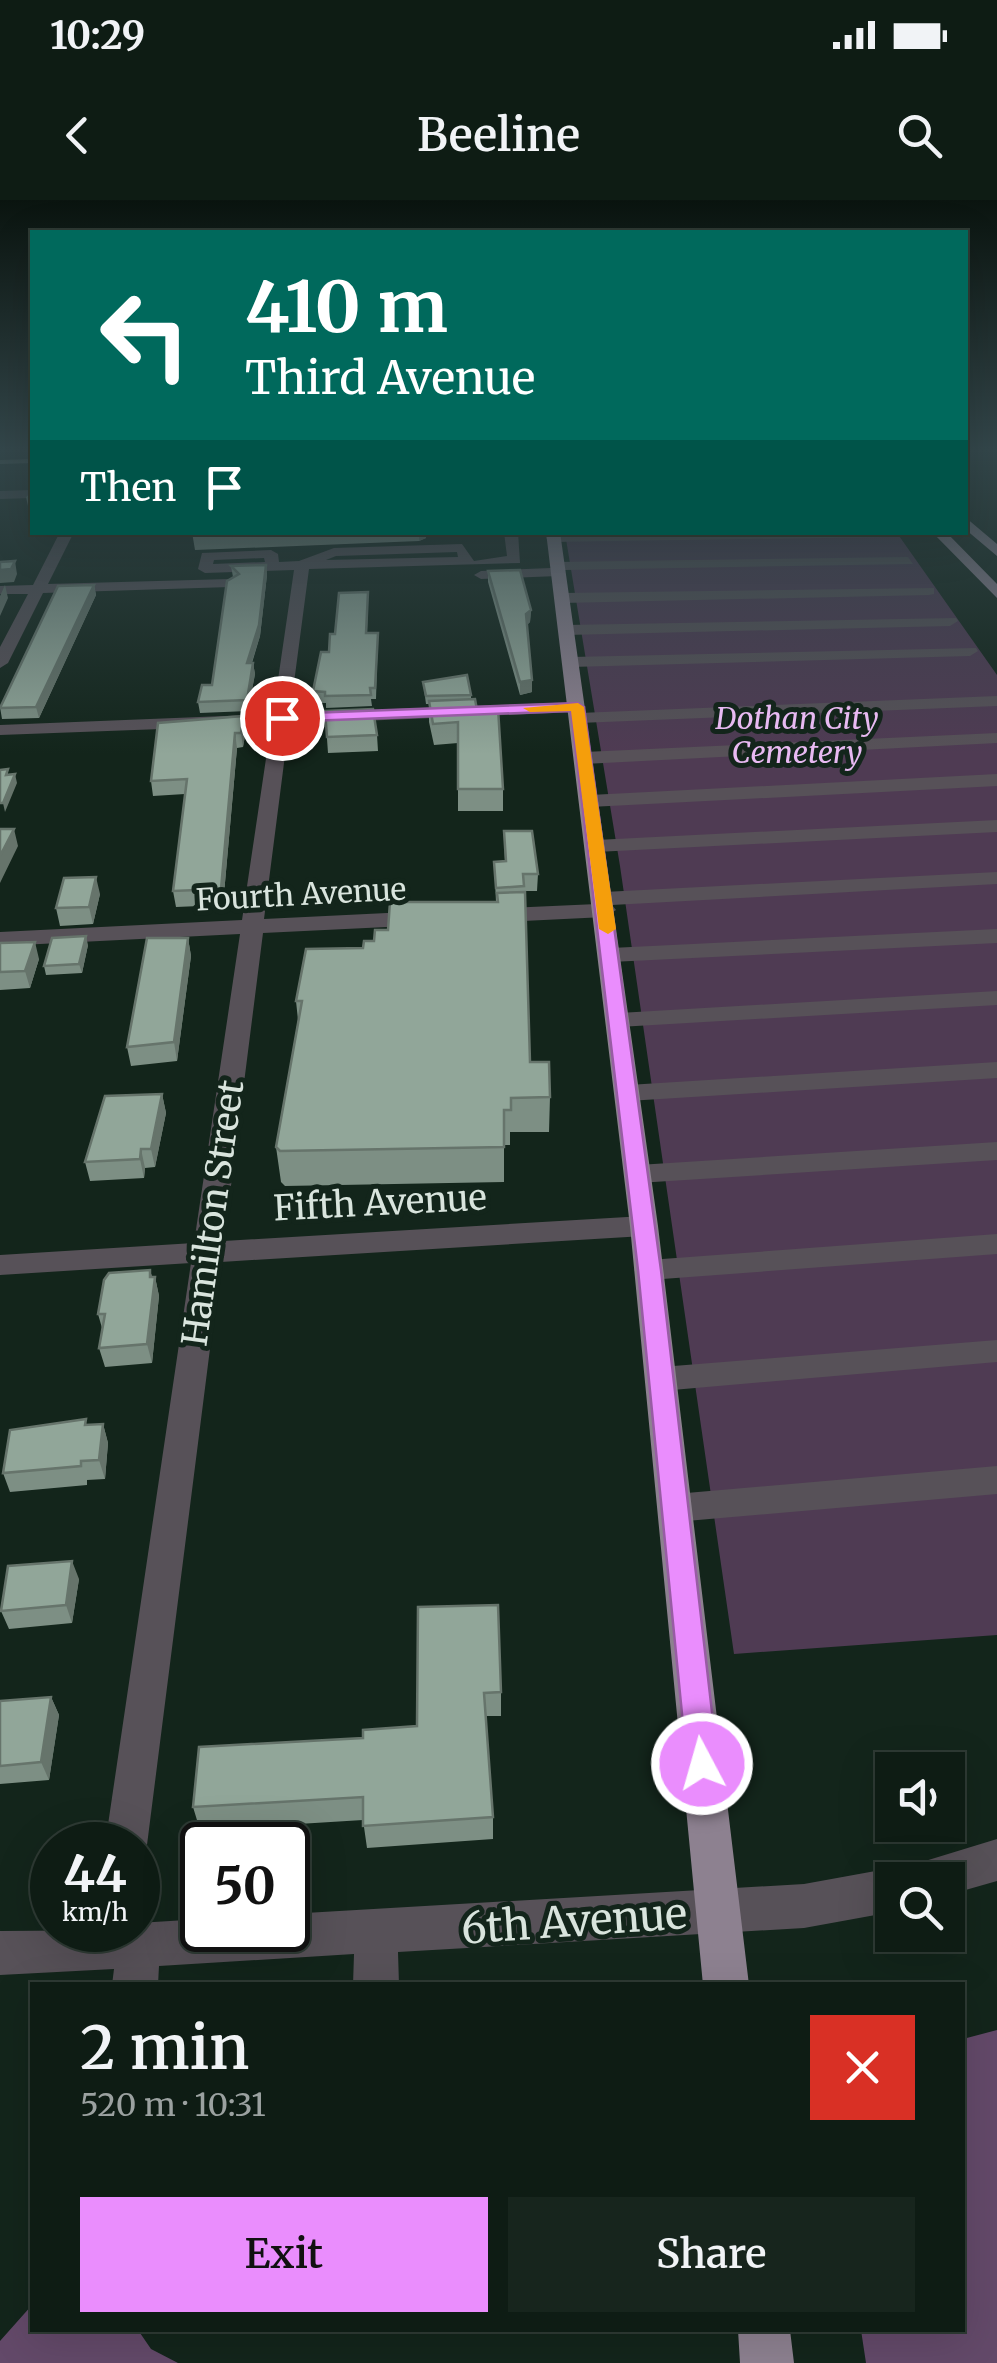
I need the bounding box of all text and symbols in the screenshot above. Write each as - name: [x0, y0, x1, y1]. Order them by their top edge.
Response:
- text: 10:29: [50, 12, 145, 59]
- text: Beeline: [417, 107, 580, 163]
- icon: back: [50, 108, 105, 163]
- icon: search: [892, 108, 947, 163]
- text: 410 m: [245, 263, 448, 351]
- icon: left: [80, 270, 210, 400]
- text: Third Avenue: [245, 350, 535, 406]
- icon: arrive: [197, 460, 252, 515]
- text: Then: [80, 464, 177, 511]
- pin: [240, 676, 325, 761]
- icon: arrive: [255, 691, 310, 746]
- park label: Dothan City Cemetery: [714, 699, 879, 771]
- street label: Fourth Avenue: [195, 870, 407, 918]
- street label: Hamilton Street: [173, 1077, 253, 1349]
- street label: Fifth Avenue: [272, 1175, 488, 1231]
- position arrow: [650, 1712, 754, 1816]
- map controls: [875, 1752, 965, 1952]
- button: sound: [875, 1752, 965, 1842]
- speed limit sign: 50: [180, 1822, 310, 1952]
- text: 44: [63, 1843, 127, 1906]
- button: search: [875, 1862, 965, 1952]
- street label: 6th Avenue: [459, 1887, 689, 1955]
- text: km/h: [62, 1896, 128, 1928]
- text: 2 min: [80, 2010, 249, 2085]
- button: close: [810, 2015, 915, 2120]
- text: 520 m · 10:31: [80, 2085, 266, 2125]
- button: Exit: [80, 2197, 488, 2312]
- button: Share: [508, 2197, 915, 2312]

